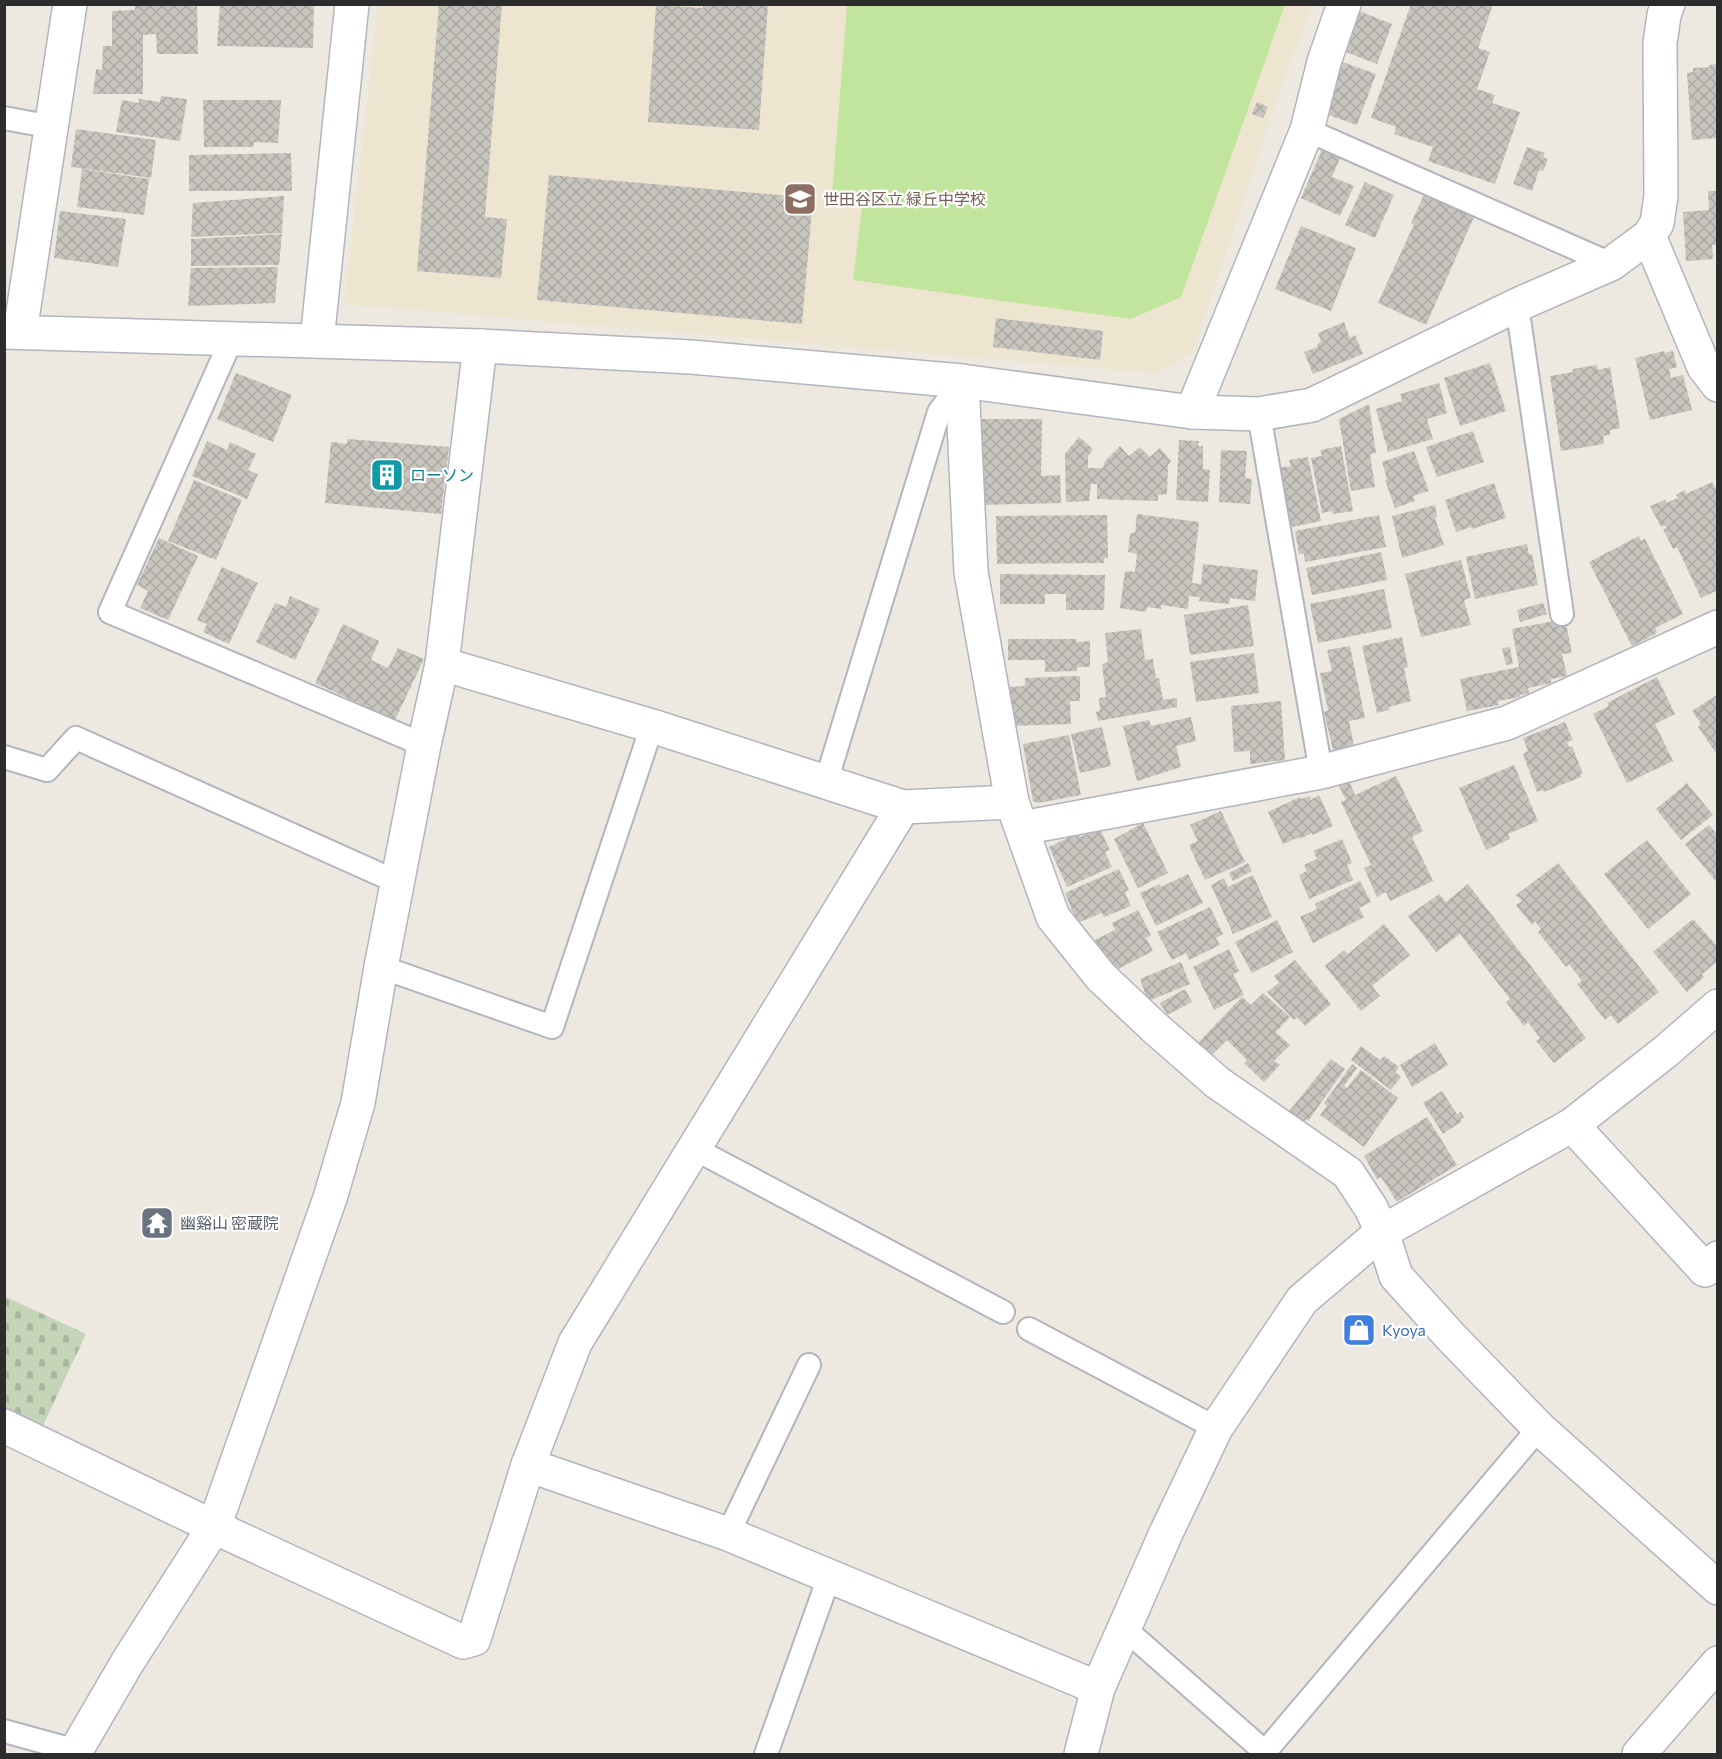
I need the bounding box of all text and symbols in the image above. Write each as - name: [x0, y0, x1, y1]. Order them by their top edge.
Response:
- school or university icon: 世田谷区立 緑丘中学校: [782, 181, 818, 217]
- place label: 世田谷区立 緑丘中学校: [823, 189, 986, 208]
- building icon: ローソン: [369, 457, 405, 493]
- place label: ローソン: [410, 465, 474, 484]
- temple icon: 幽谿山 密蔵院: [139, 1205, 175, 1241]
- place label: 幽谿山 密蔵院: [180, 1213, 279, 1232]
- shop icon: Kyoya: [1341, 1312, 1377, 1348]
- place label: Kyoya: [1382, 1320, 1426, 1339]

